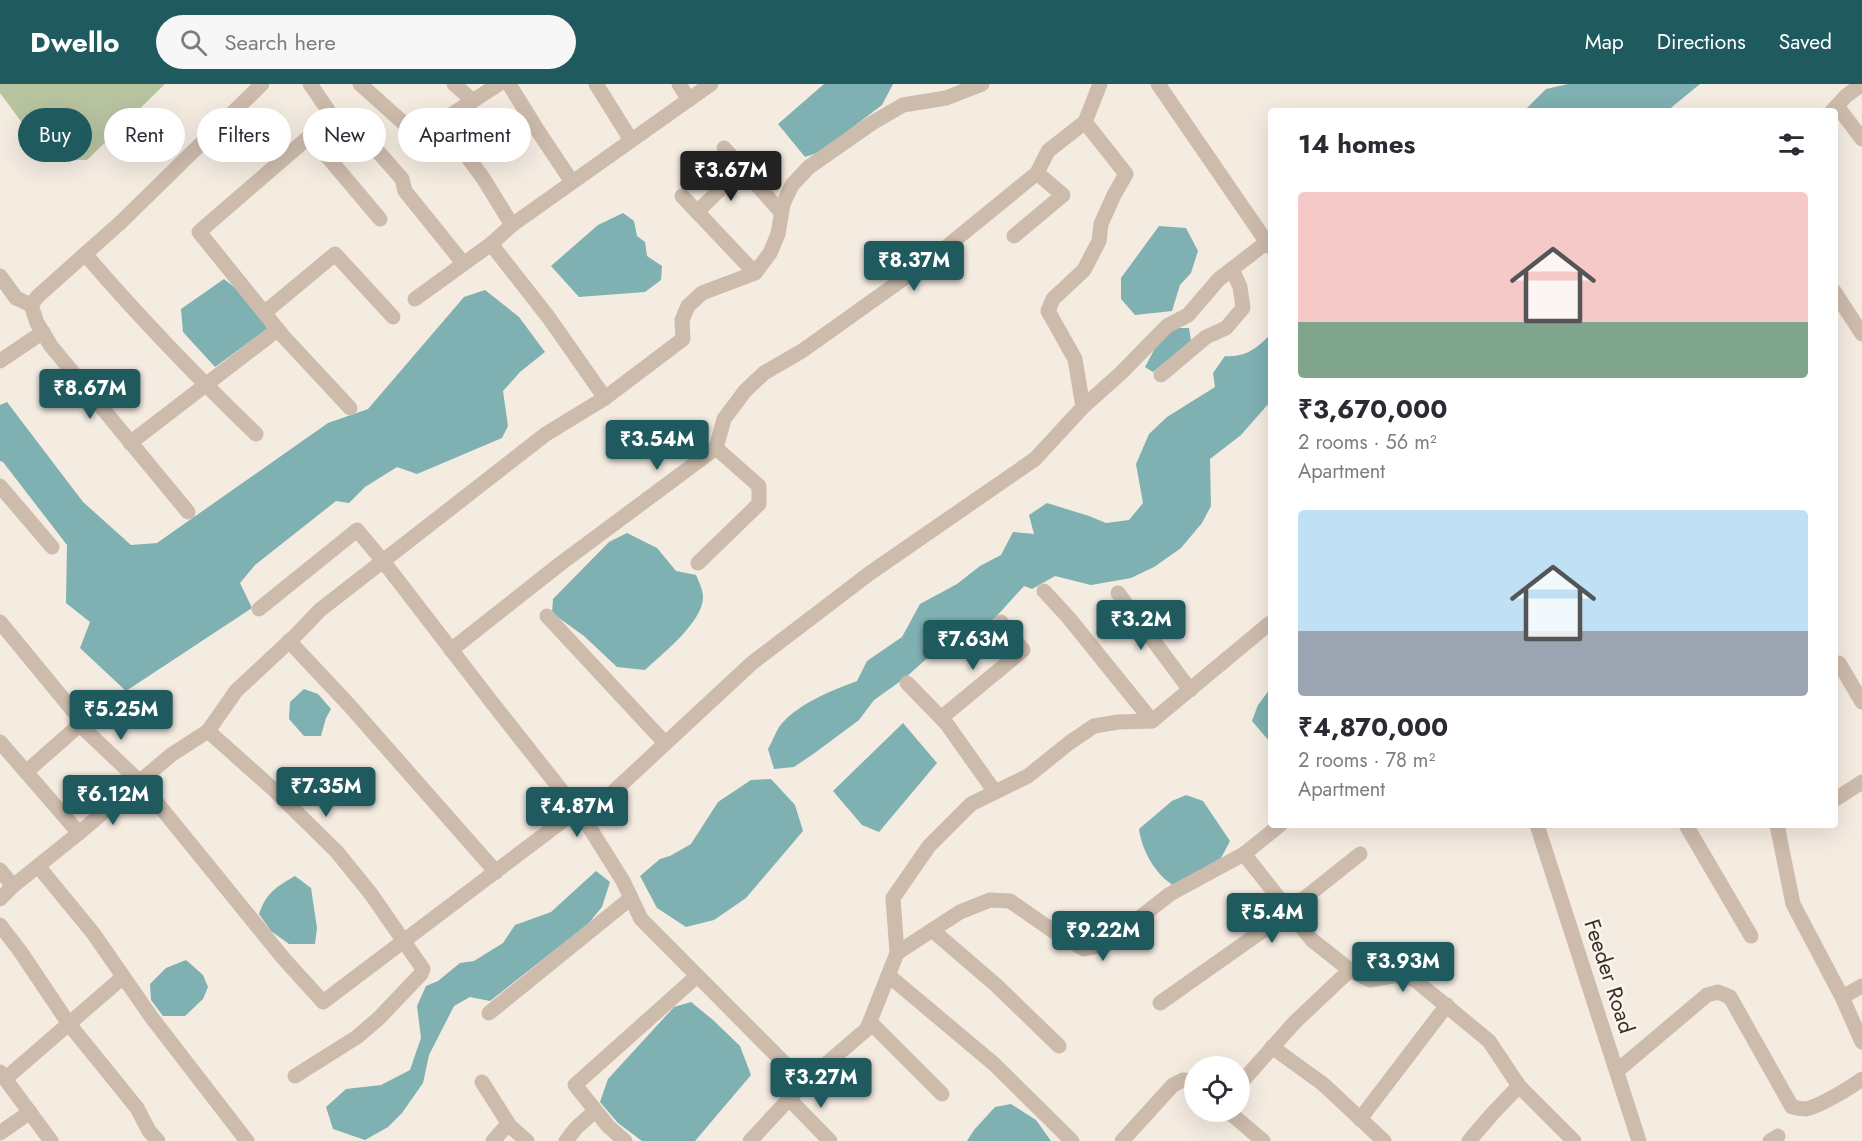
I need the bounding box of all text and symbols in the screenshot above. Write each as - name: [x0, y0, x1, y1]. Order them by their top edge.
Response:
- search box: [156, 15, 576, 69]
- text: Dwello: [30, 22, 120, 63]
- icon: search: [177, 26, 210, 59]
- text: Search here: [225, 26, 336, 58]
- text: Map: [1585, 27, 1624, 57]
- text: Directions: [1657, 27, 1746, 57]
- text: Saved: [1779, 27, 1832, 57]
- chip: Buy: [18, 108, 92, 162]
- chip: Rent: [104, 108, 185, 162]
- chip: Filters: [197, 108, 291, 162]
- chip: New: [303, 108, 386, 162]
- chip: Apartment: [398, 108, 531, 162]
- text: 14 homes: [1298, 125, 1415, 163]
- icon: filters: [1775, 128, 1808, 161]
- pin: ₹3.67M: [682, 151, 780, 202]
- text: ₹3.67M: [694, 156, 768, 185]
- icon: home: [1499, 231, 1607, 339]
- pin: ₹8.37M: [865, 241, 963, 292]
- text: ₹8.37M: [878, 246, 950, 275]
- pin: ₹8.67M: [41, 369, 139, 420]
- text: ₹8.67M: [53, 374, 127, 403]
- text: ₹3,670,000: [1298, 390, 1447, 428]
- pin: ₹3.54M: [608, 420, 706, 471]
- text: ₹3.54M: [620, 425, 694, 454]
- text: 2 rooms · 56 m²: [1298, 428, 1437, 457]
- text: Apartment: [1298, 457, 1385, 486]
- icon: home: [1499, 549, 1607, 657]
- pin: ₹3.2M: [1099, 600, 1183, 651]
- text: ₹3.2M: [1111, 605, 1171, 634]
- pin: ₹7.63M: [924, 620, 1022, 671]
- text: ₹7.63M: [937, 625, 1009, 654]
- pin: ₹5.25M: [72, 690, 170, 741]
- text: ₹5.25M: [84, 695, 158, 724]
- text: ₹4,870,000: [1298, 708, 1448, 746]
- text: 2 rooms · 78 m²: [1298, 746, 1435, 775]
- pin: ₹7.35M: [277, 767, 375, 818]
- text: ₹7.35M: [290, 772, 362, 801]
- pin: ₹6.12M: [64, 775, 162, 826]
- text: Apartment: [1298, 775, 1385, 804]
- text: ₹6.12M: [77, 780, 149, 809]
- pin: ₹4.87M: [528, 787, 626, 838]
- text: ₹4.87M: [540, 792, 614, 821]
- pin: ₹5.4M: [1230, 893, 1314, 944]
- text: ₹5.4M: [1241, 898, 1303, 927]
- pin: ₹9.22M: [1054, 911, 1152, 962]
- street label: Feeder Road: [1576, 915, 1644, 1037]
- text: ₹9.22M: [1066, 916, 1140, 945]
- pin: ₹3.93M: [1354, 942, 1452, 993]
- text: ₹3.93M: [1366, 947, 1440, 976]
- map controls: [1184, 1056, 1250, 1122]
- button: locate: [1184, 1056, 1250, 1122]
- pin: ₹3.27M: [772, 1058, 870, 1109]
- text: ₹3.27M: [785, 1063, 858, 1092]

